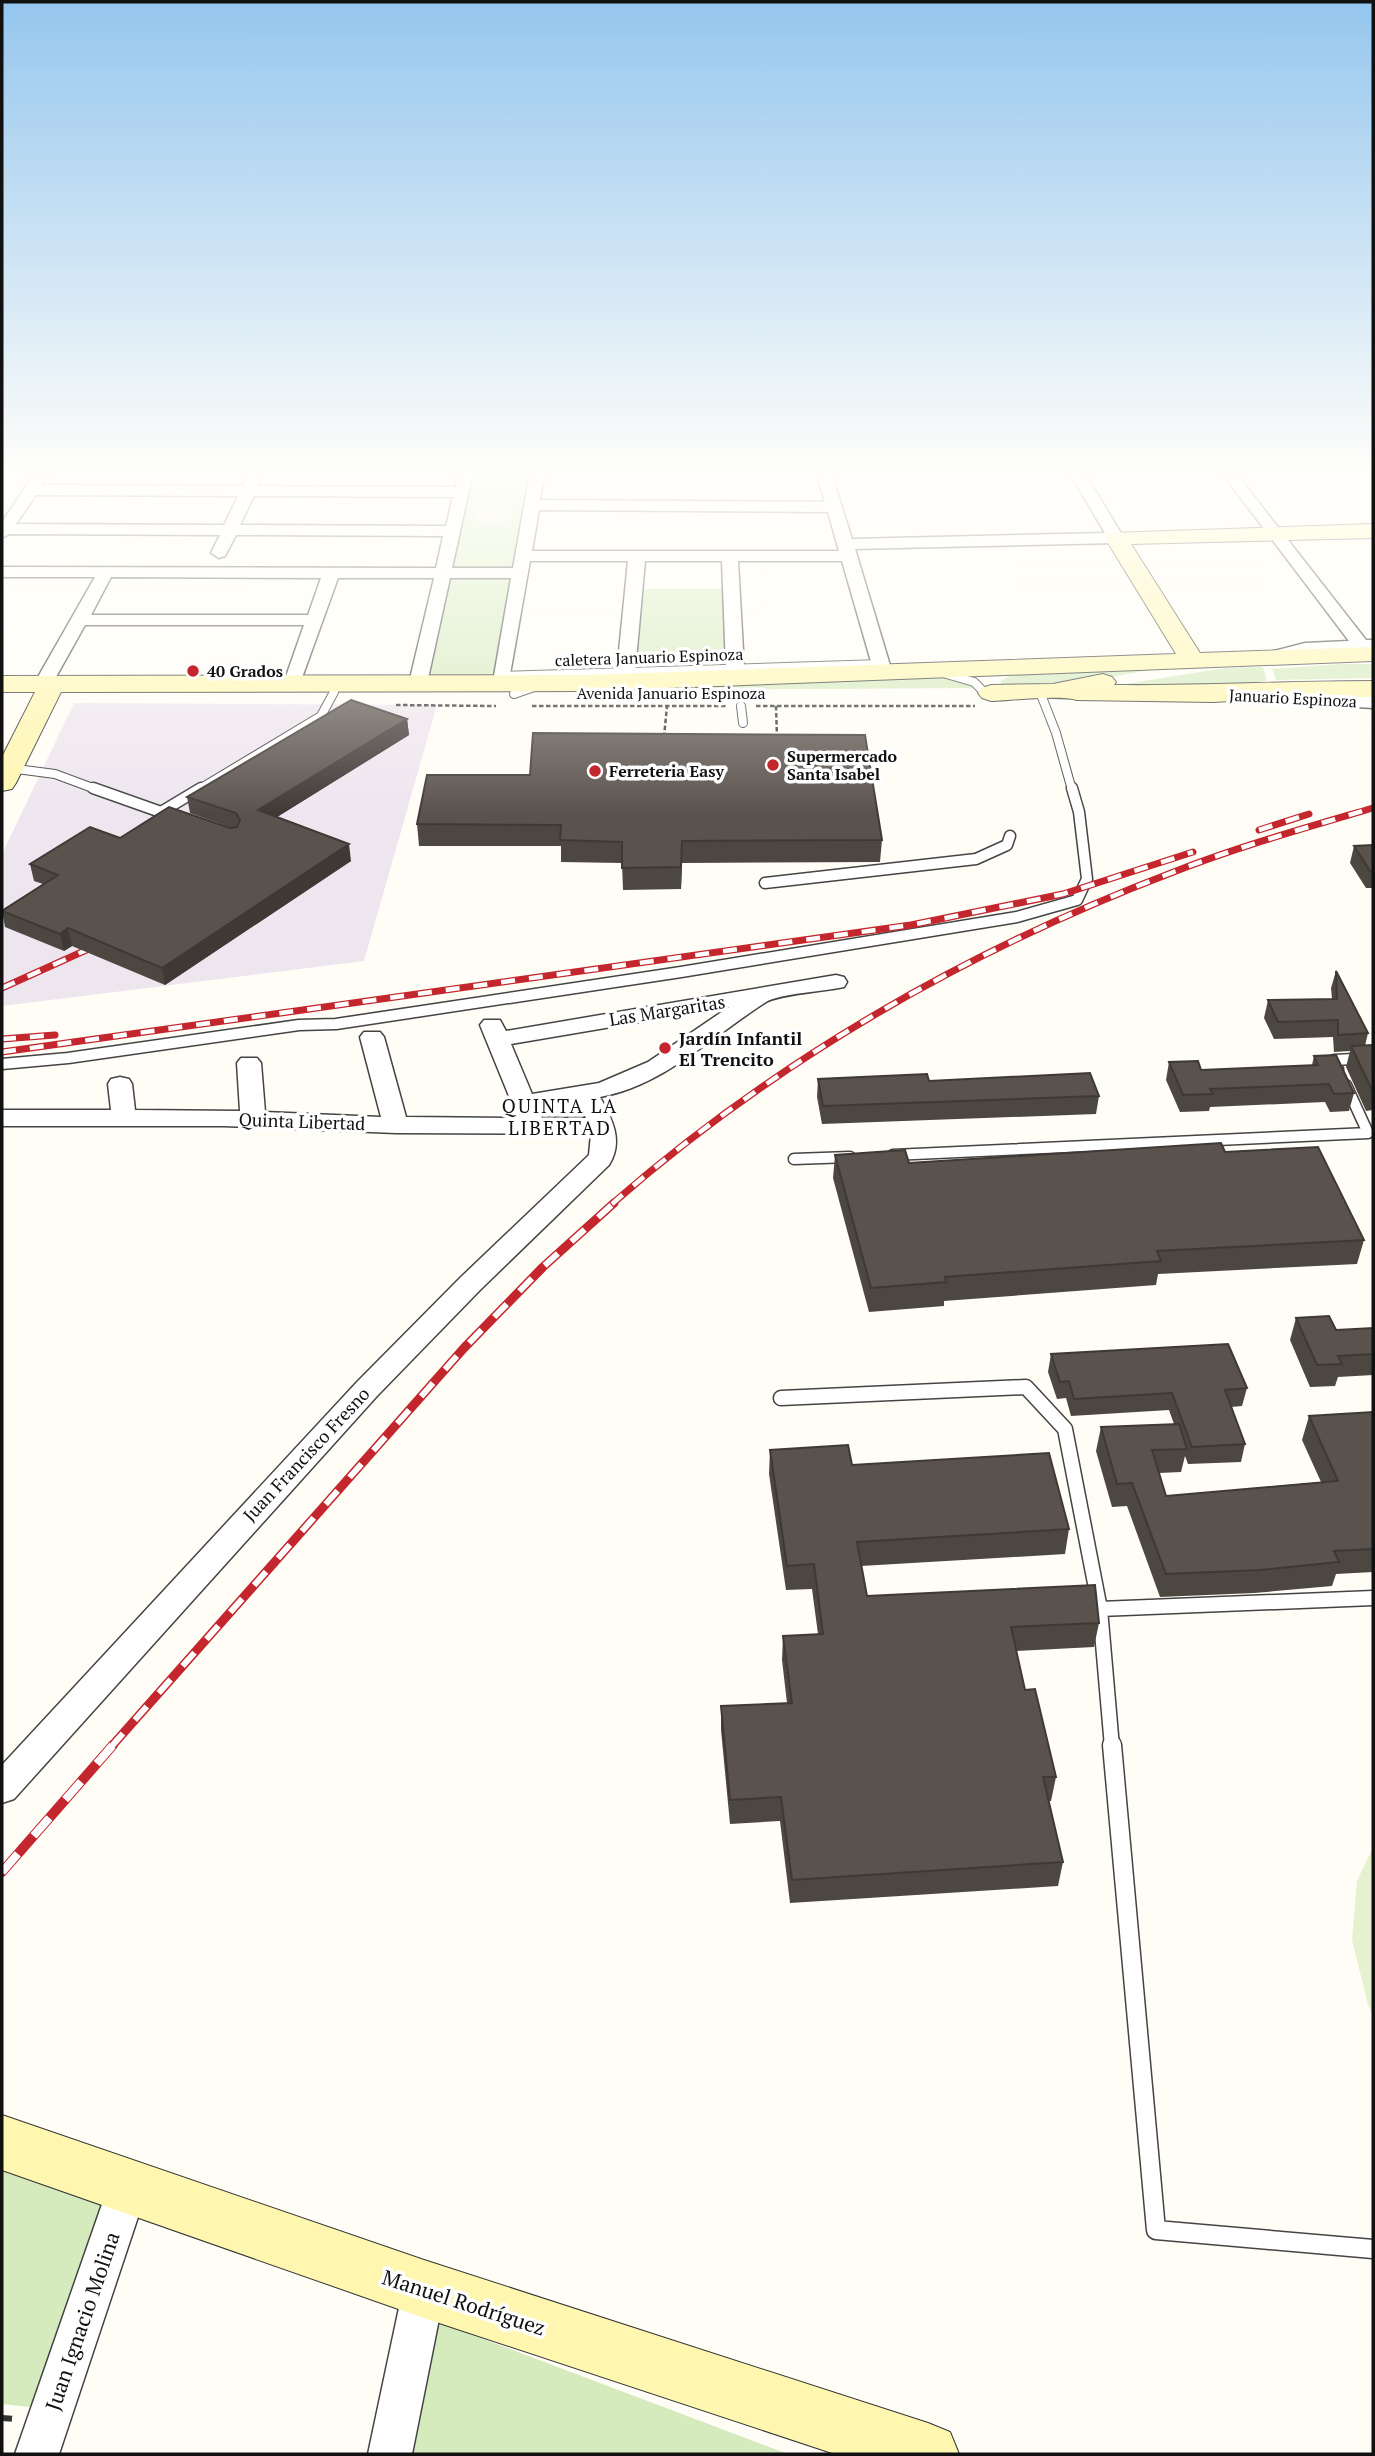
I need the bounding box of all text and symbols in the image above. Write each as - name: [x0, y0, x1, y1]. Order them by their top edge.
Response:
- street label: caletera Januario Espinoza: [554, 643, 744, 671]
- place label: 40 Grados: [207, 660, 283, 682]
- marker: 40 Grados: [185, 663, 201, 679]
- street label: Avenida Januario Espinoza: [577, 682, 765, 704]
- street label: Januario Espinoza: [1228, 684, 1358, 712]
- place label: Supermercado Santa Isabel: [787, 745, 898, 785]
- marker: Supermercado Santa Isabel: [765, 757, 781, 773]
- place label: Ferreteria Easy: [609, 760, 724, 782]
- marker: Ferreteria Easy: [587, 763, 603, 779]
- street label: Las Margaritas: [607, 989, 727, 1031]
- place label: Jardín Infantil El Trencito: [679, 1026, 802, 1071]
- marker: Jardín Infantil El Trencito: [657, 1040, 673, 1056]
- district label: QUINTA LA LIBERTAD: [502, 1093, 618, 1140]
- street label: Quinta Libertad: [238, 1107, 366, 1135]
- street label: Juan Francisco Fresno: [237, 1382, 375, 1526]
- street label: Juan Ignacio Molina: [38, 2228, 126, 2414]
- street label: Manuel Rodríguez: [379, 2262, 549, 2342]

